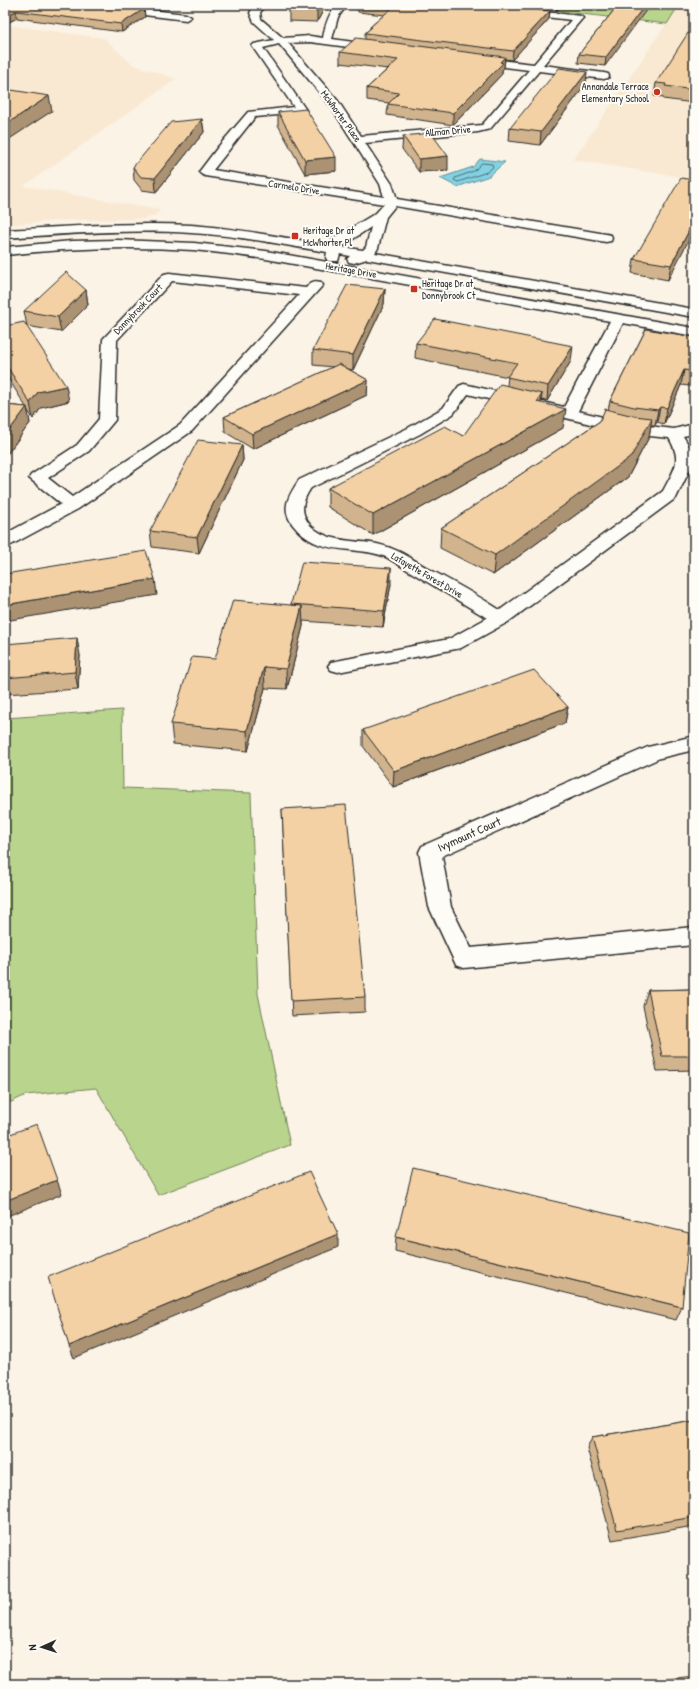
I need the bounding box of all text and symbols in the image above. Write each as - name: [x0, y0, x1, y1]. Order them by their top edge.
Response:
- place label: Annandale Terrace Elementary School: [582, 80, 649, 105]
- marker: Annandale Terrace Elementary School: [652, 87, 662, 97]
- street label: McWhorter Place: [318, 88, 364, 144]
- street label: Allman Drive: [425, 123, 471, 139]
- street label: Carmelo Drive: [267, 177, 321, 197]
- place label: Heritage Dr at McWhorter Pl: [303, 224, 355, 249]
- marker: Heritage Dr at McWhorter Pl: [290, 231, 300, 241]
- street label: Heritage Drive: [324, 259, 378, 281]
- place label: Heritage Dr at Donnybrook Ct: [422, 277, 476, 302]
- street label: Donnybrook Court: [111, 281, 166, 337]
- marker: Heritage Dr at Donnybrook Ct: [409, 284, 419, 294]
- street label: Lafayette Forest Drive: [389, 549, 465, 601]
- street label: Ivymount Court: [435, 812, 504, 856]
- north arrow: [22, 1627, 62, 1667]
- text: N: [25, 1644, 39, 1651]

